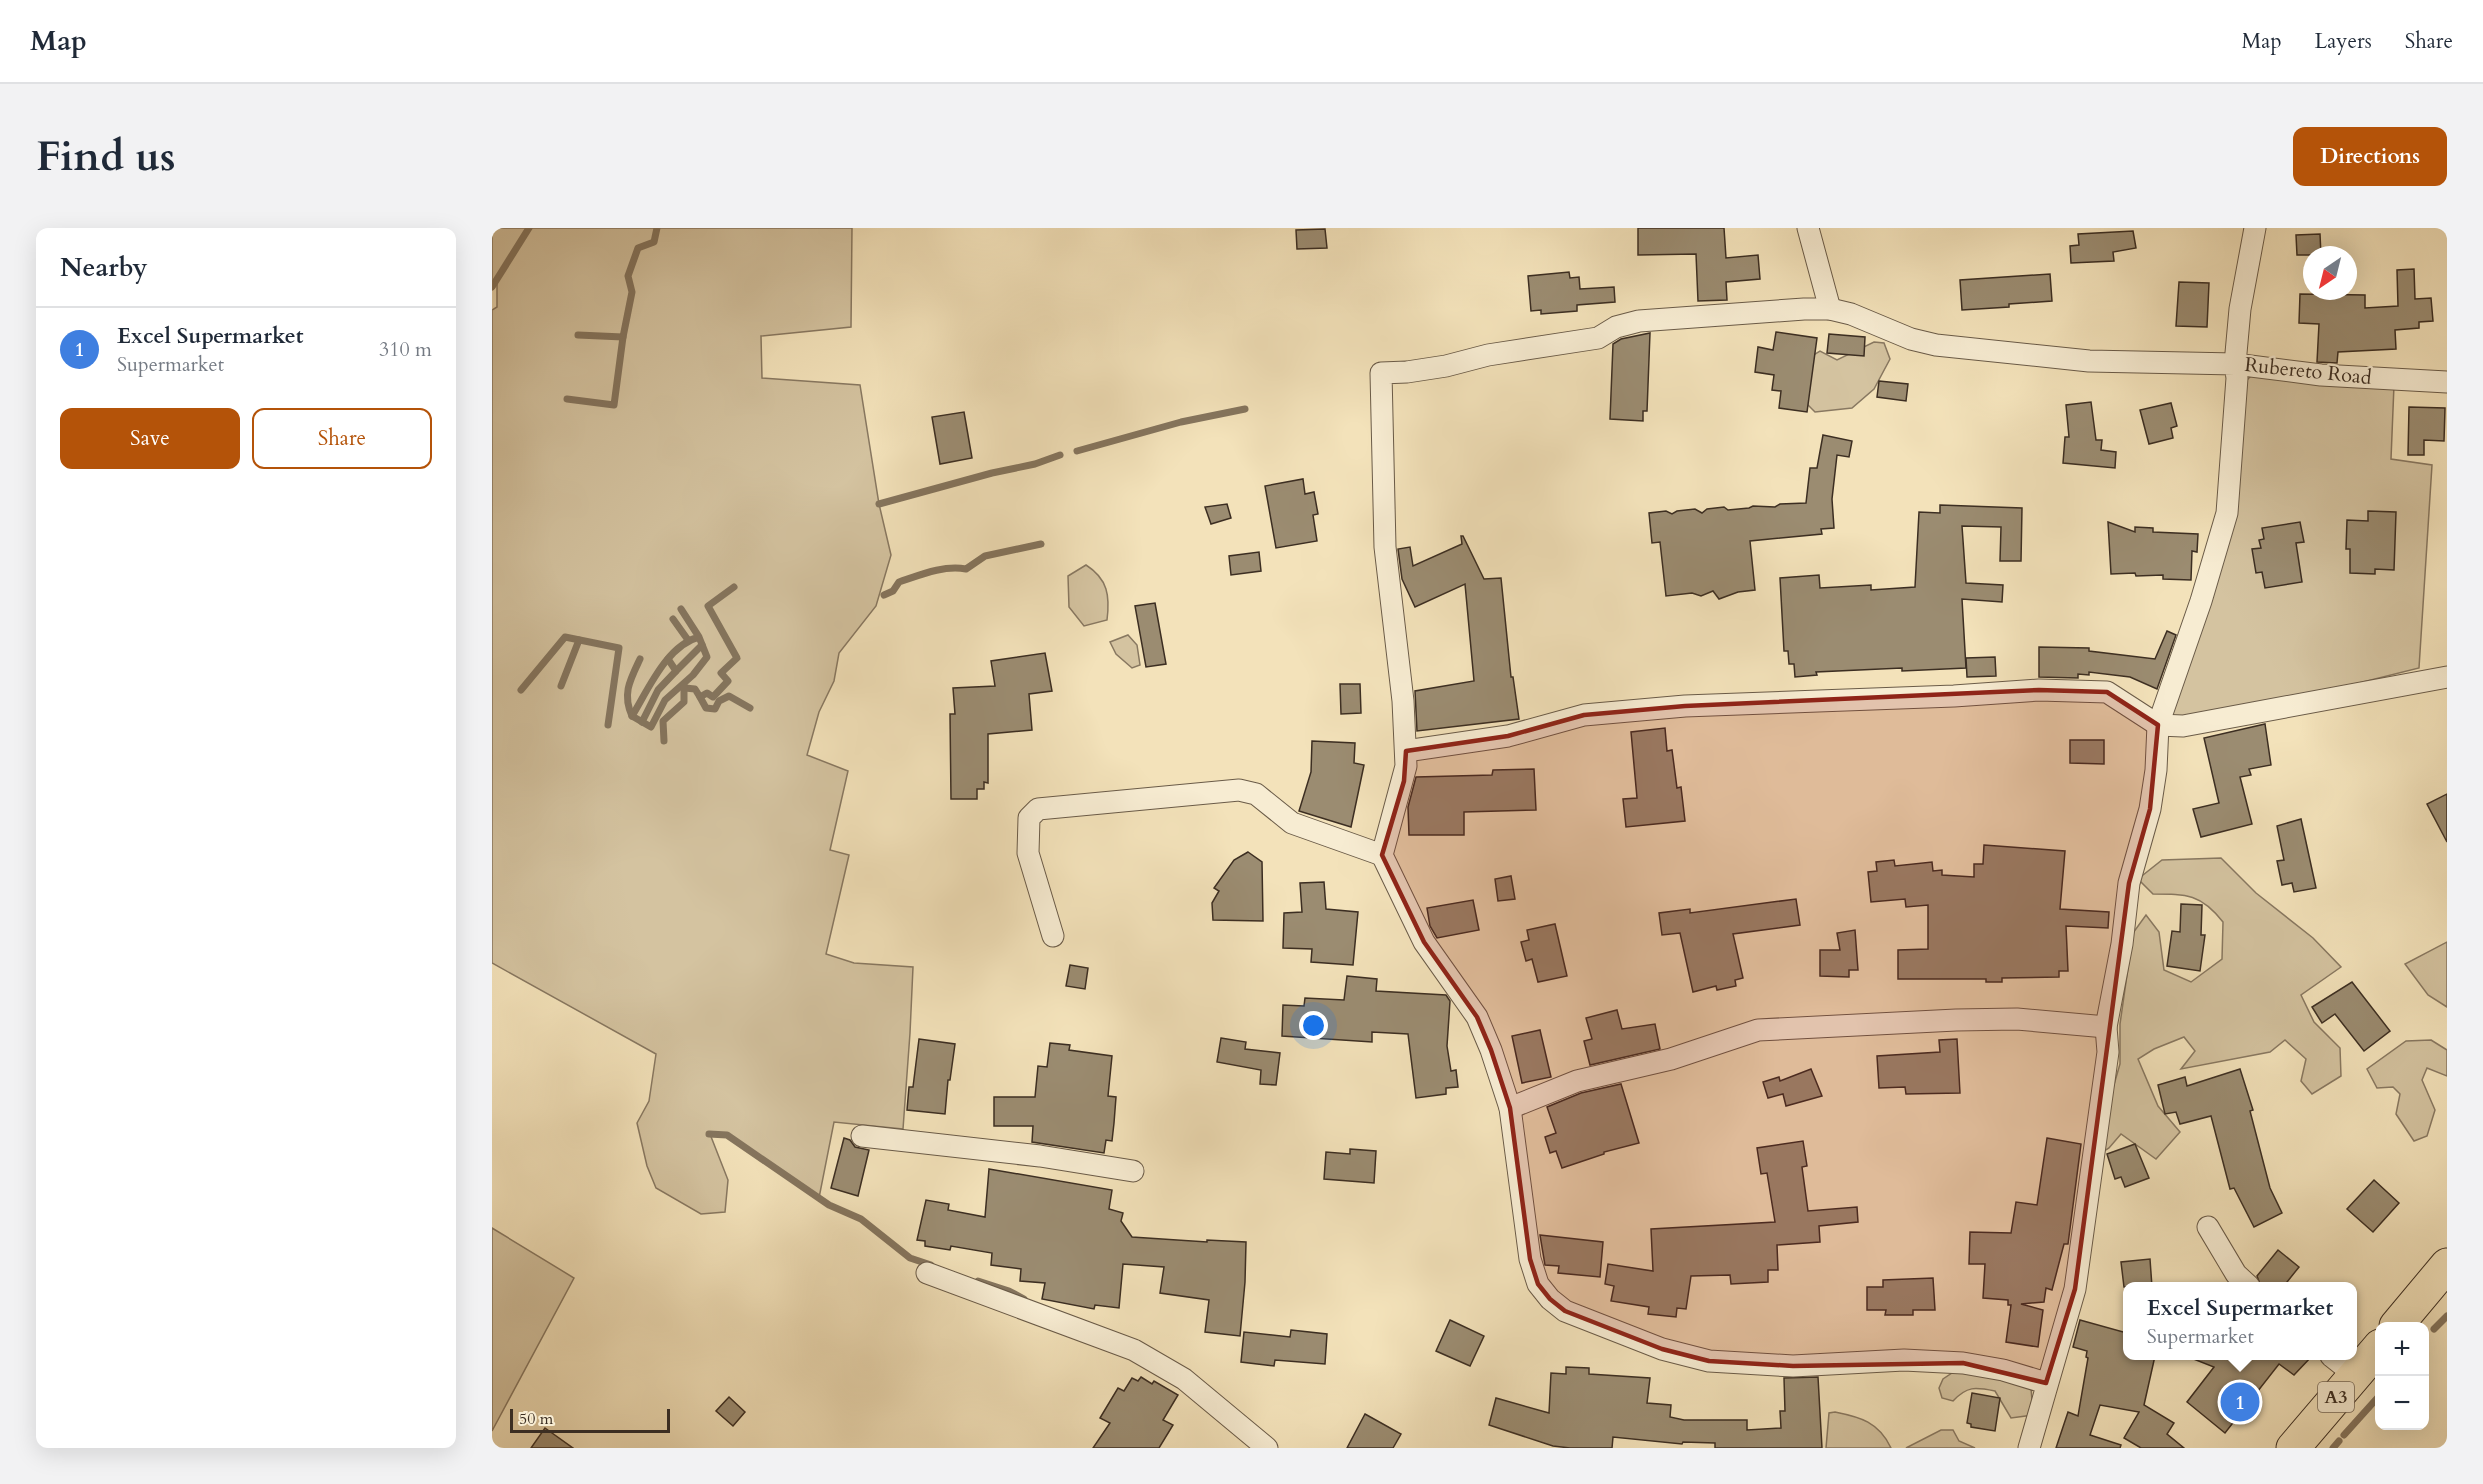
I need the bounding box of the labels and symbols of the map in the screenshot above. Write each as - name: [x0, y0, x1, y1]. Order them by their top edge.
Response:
- north arrow: [2303, 246, 2357, 300]
- street label: Rubereto Road: [2243, 351, 2373, 391]
- your location: [1299, 1011, 1328, 1040]
- pin: 1: [2220, 1380, 2260, 1424]
- road number: A3: [2318, 1382, 2354, 1412]
- scale bar: [510, 1406, 670, 1434]

